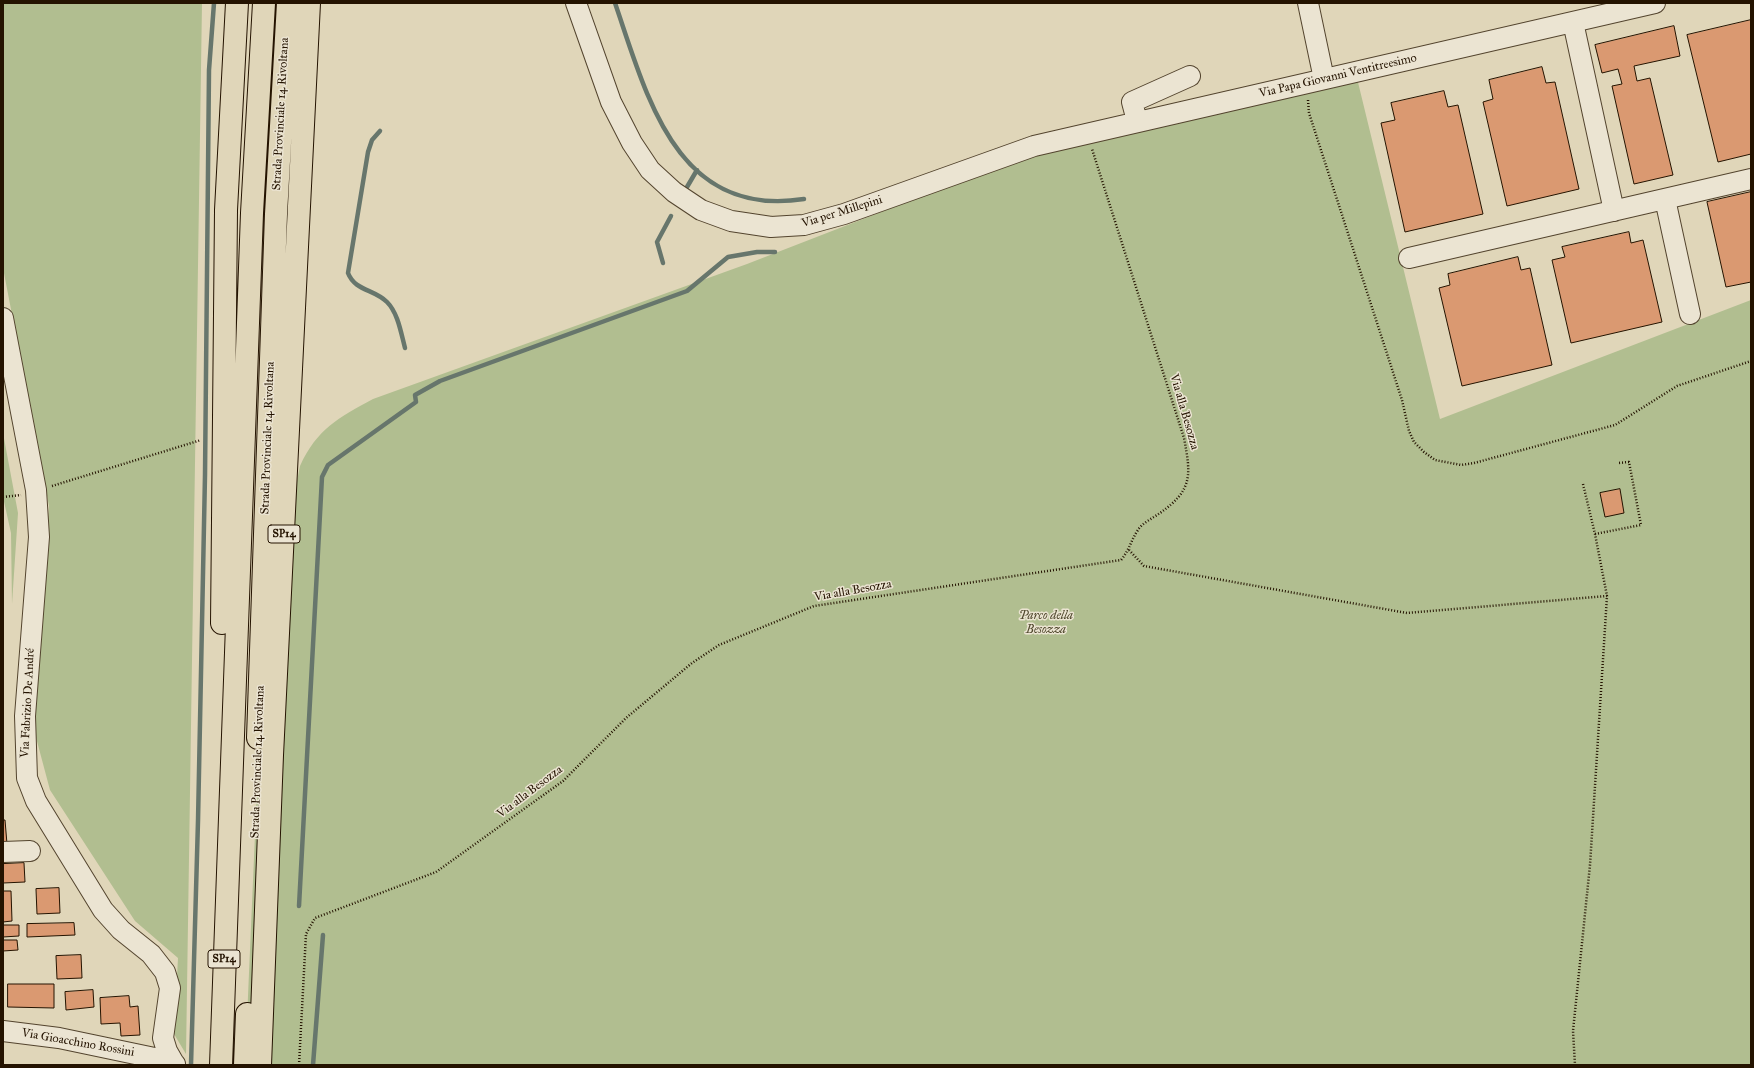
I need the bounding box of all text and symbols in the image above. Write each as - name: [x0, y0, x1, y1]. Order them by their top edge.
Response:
- street label: Strada Provinciale 14 Rivoltana: [270, 37, 292, 191]
- street label: Via Papa Giovanni Ventitreesimo: [1258, 51, 1418, 101]
- street label: Via per Millepini: [800, 193, 884, 231]
- street label: Strada Provinciale 14 Rivoltana: [258, 361, 278, 515]
- street label: Via alla Besozza: [1166, 372, 1202, 452]
- road number: SP14: [268, 525, 300, 543]
- street label: Via alla Besozza: [813, 577, 893, 605]
- park label: Parco della Besozza: [1019, 609, 1073, 637]
- street label: Via Fabrizio De André: [18, 648, 38, 758]
- street label: Strada Provinciale 14 Rivoltana: [248, 685, 268, 839]
- street label: Via alla Besozza: [494, 763, 566, 821]
- road number: SP14: [208, 950, 240, 968]
- street label: Via Gioacchino Rossini: [21, 1026, 135, 1060]

